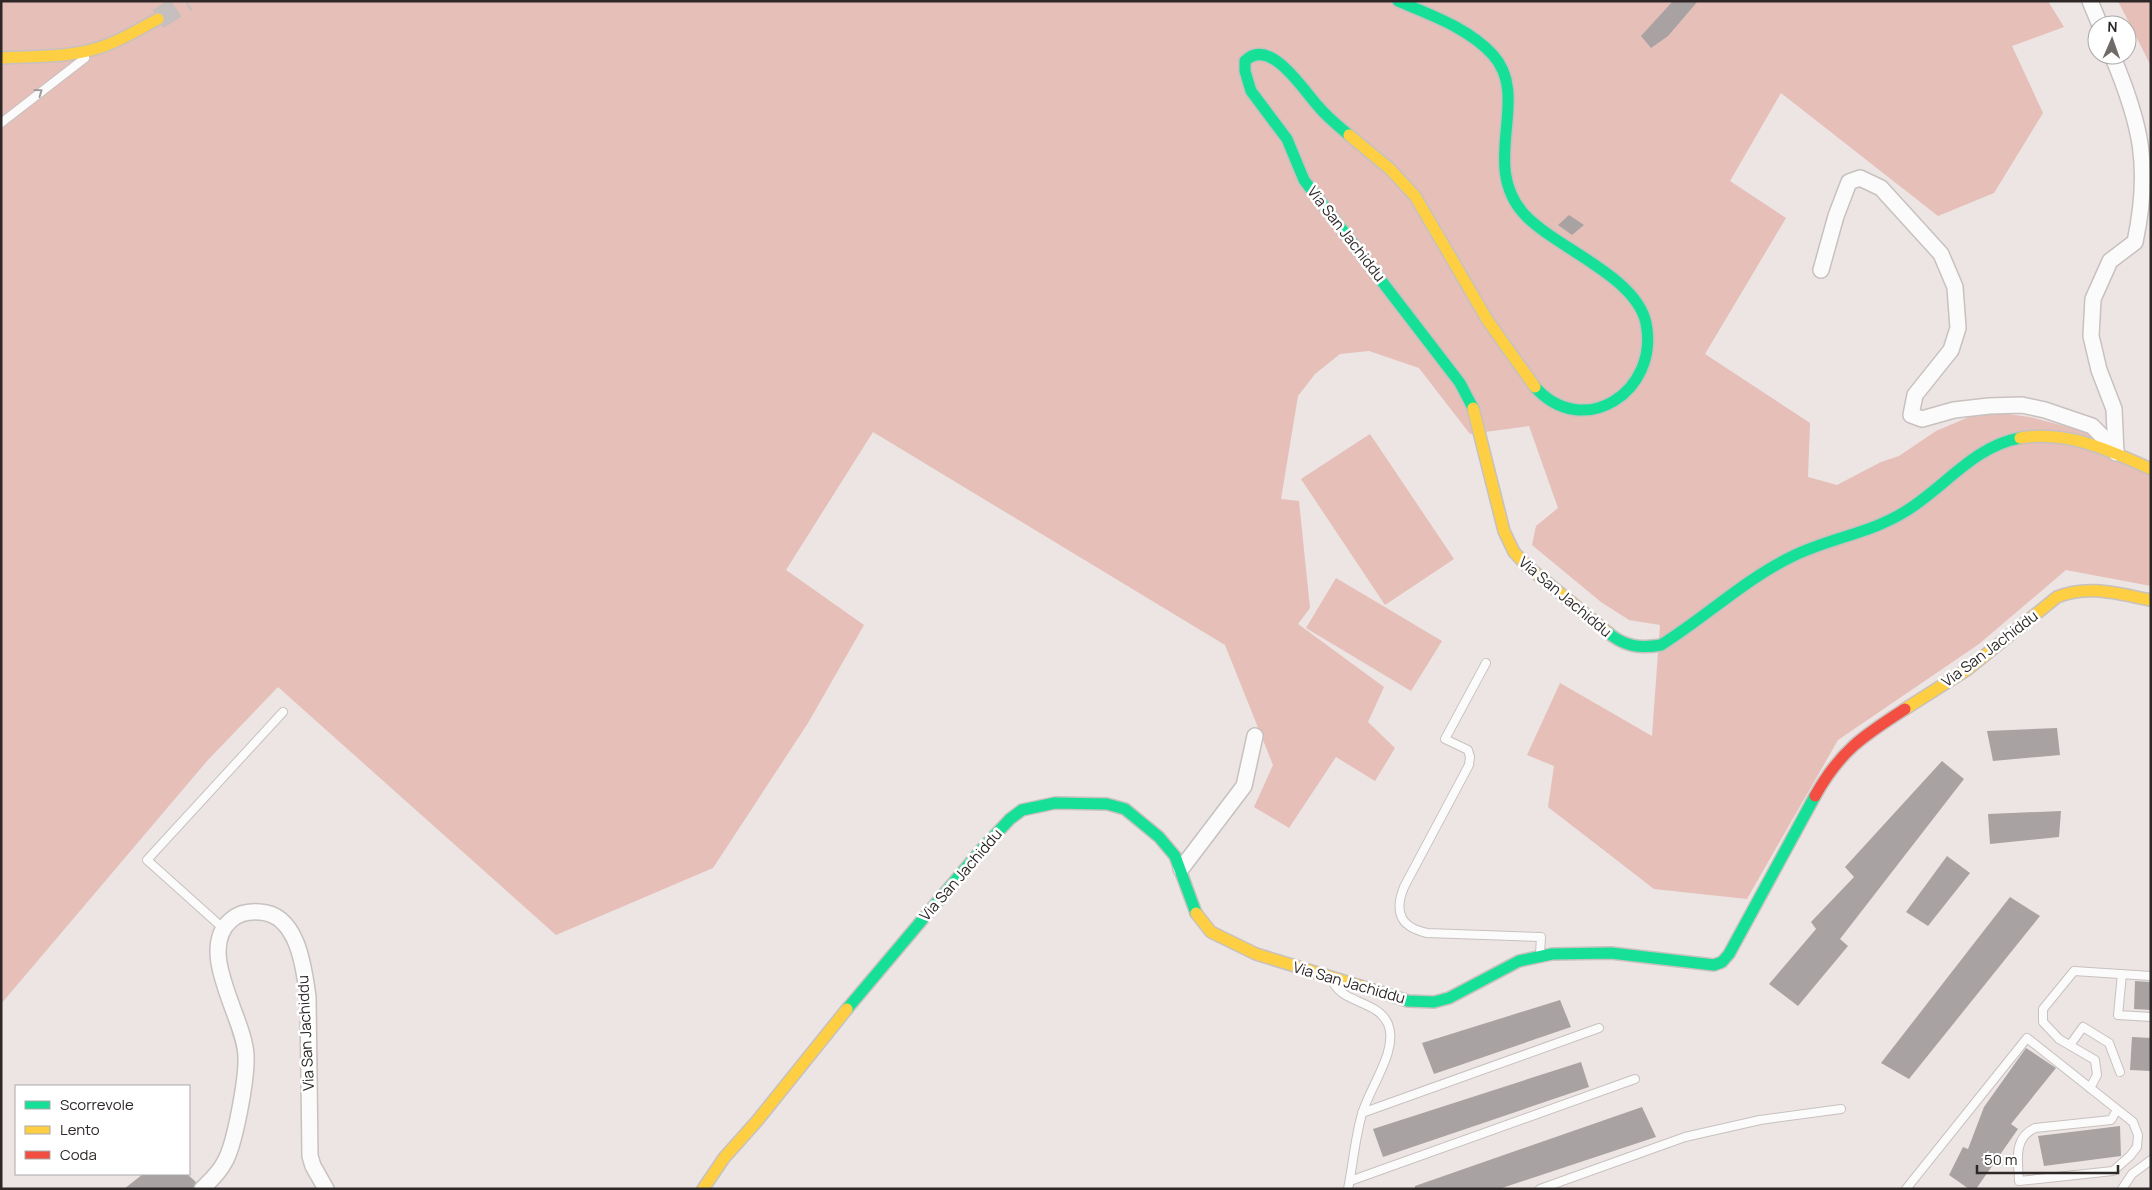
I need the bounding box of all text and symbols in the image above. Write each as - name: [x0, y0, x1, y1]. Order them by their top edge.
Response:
- north arrow: [2087, 15, 2137, 65]
- text: N: [2107, 17, 2118, 36]
- one-way arrow: [33, 89, 43, 98]
- street label: Via San Jachiddu: [1302, 182, 1390, 286]
- street label: Via San Jachiddu: [1514, 551, 1616, 642]
- street label: Via San Jachiddu: [1937, 605, 2042, 692]
- street label: Via San Jachiddu: [915, 824, 1007, 925]
- street label: Via San Jachiddu: [1291, 956, 1408, 1009]
- street label: Via San Jachiddu: [292, 975, 319, 1091]
- legend: [15, 1085, 190, 1175]
- text: Scorrevole: [60, 1094, 134, 1115]
- text: Lento: [60, 1119, 100, 1140]
- scale bar: [1977, 1142, 2118, 1174]
- text: Coda: [60, 1144, 97, 1165]
- text: 50 m: [1984, 1149, 2018, 1170]

